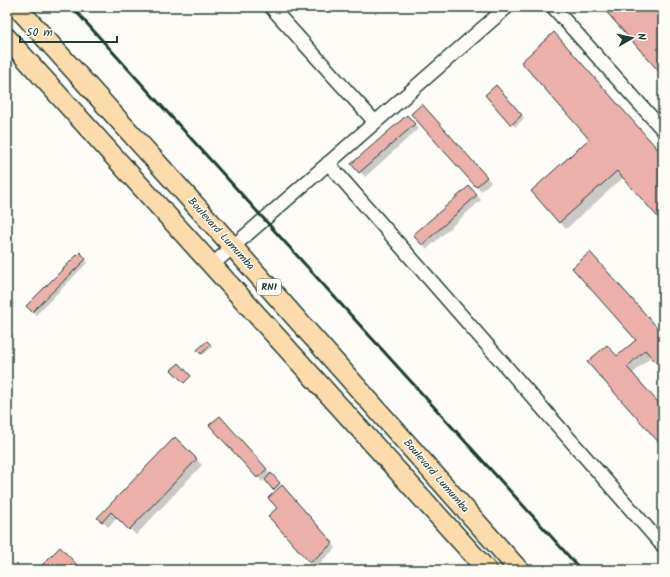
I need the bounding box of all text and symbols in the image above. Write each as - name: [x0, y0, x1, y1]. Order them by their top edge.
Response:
- scale bar: [20, 18, 117, 44]
- north arrow: [612, 18, 652, 58]
- text: 50 m: [26, 23, 53, 42]
- text: N: [631, 32, 650, 41]
- street label: Boulevard Lumumba: [183, 193, 259, 275]
- road number: RN1: [257, 279, 281, 295]
- street label: Boulevard Lumumba: [399, 435, 473, 517]

